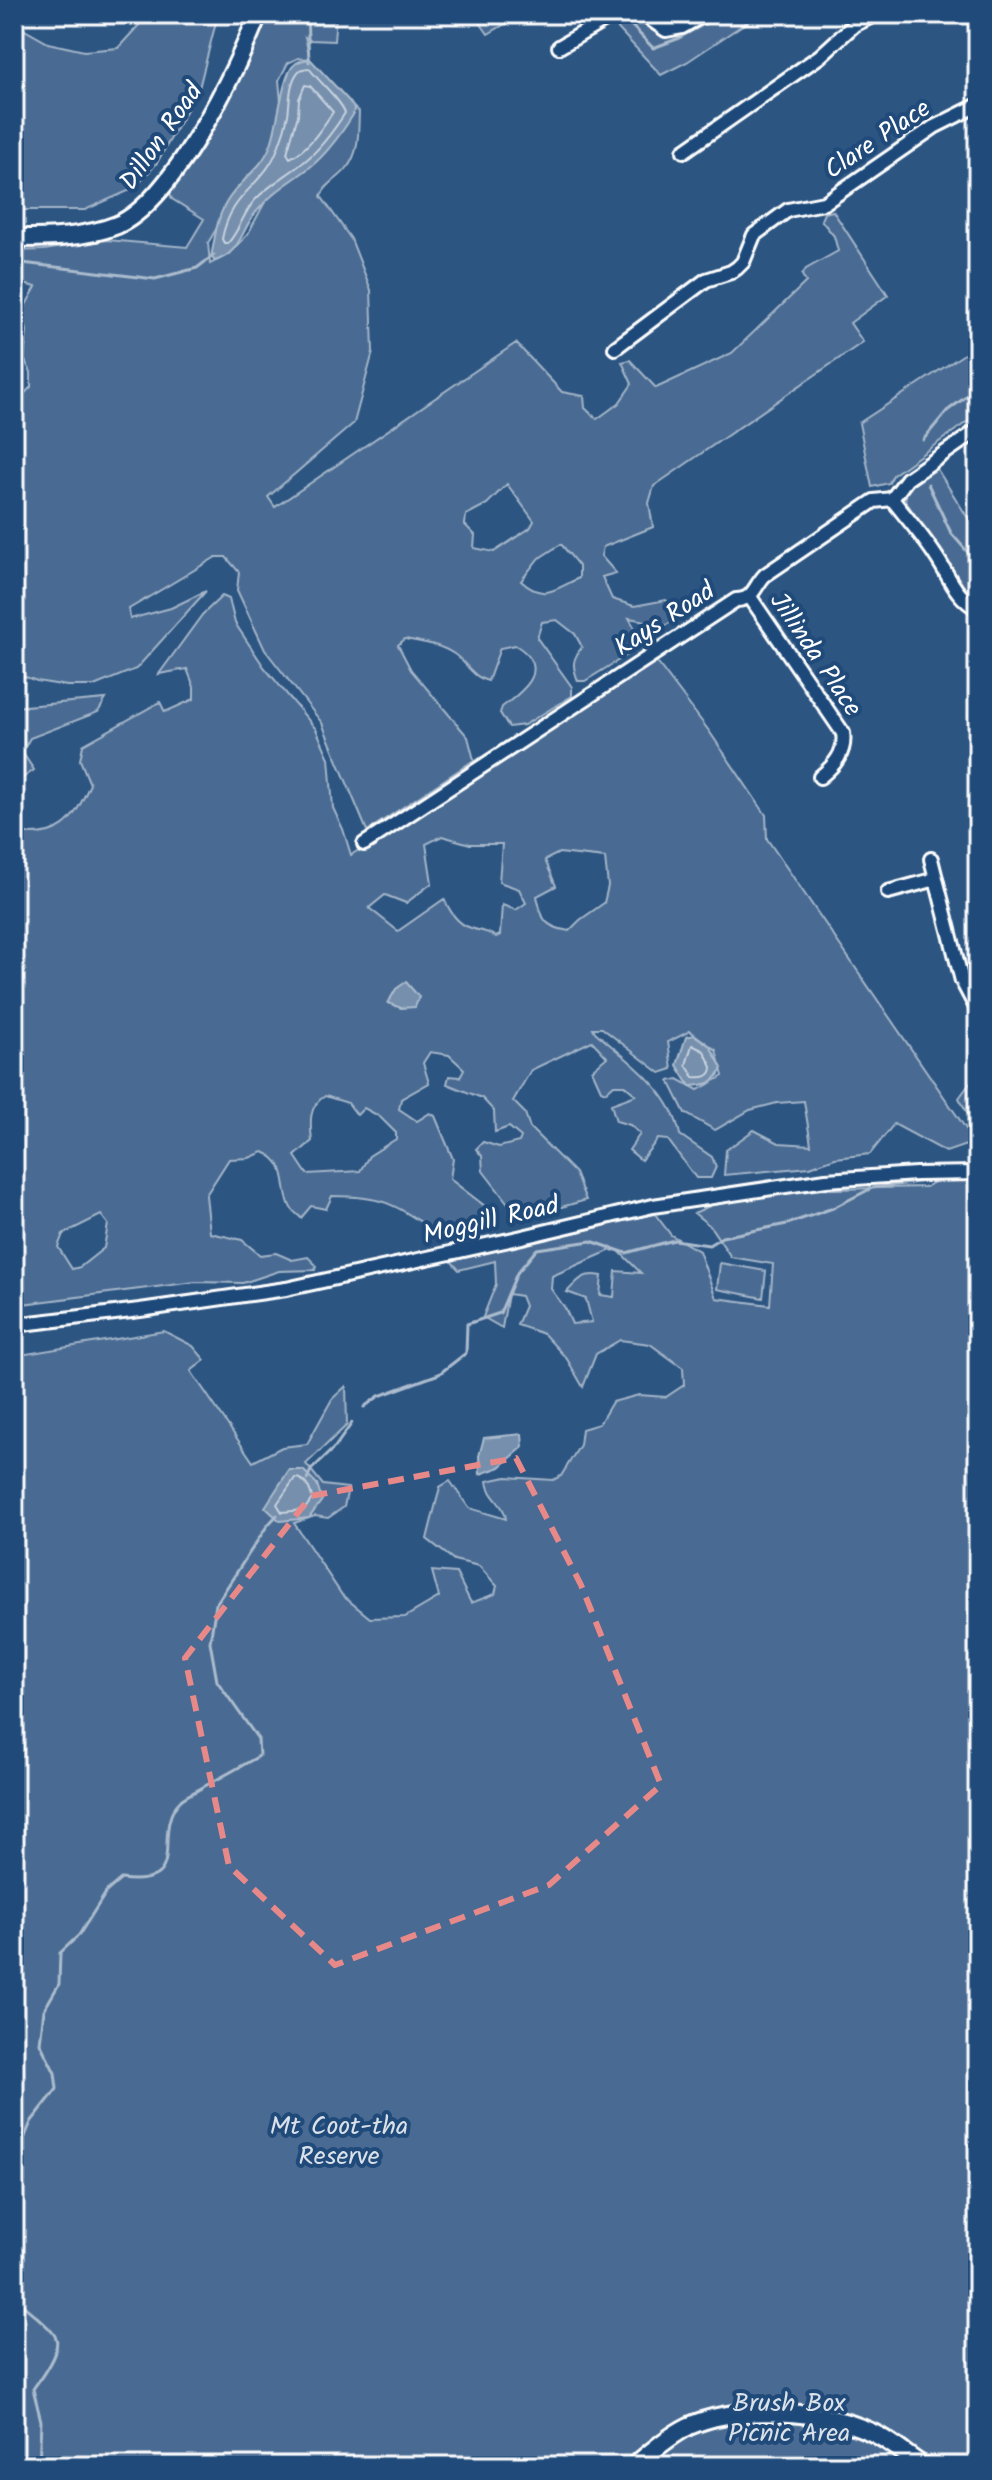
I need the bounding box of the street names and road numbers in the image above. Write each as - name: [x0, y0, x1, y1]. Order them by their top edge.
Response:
- street label: Dillon Road: [109, 73, 215, 200]
- street label: Clare Place: [816, 89, 940, 191]
- street label: Kays Road: [606, 571, 725, 668]
- street label: Jillinda Place: [758, 584, 872, 726]
- street label: Moggill Road: [419, 1185, 564, 1257]

